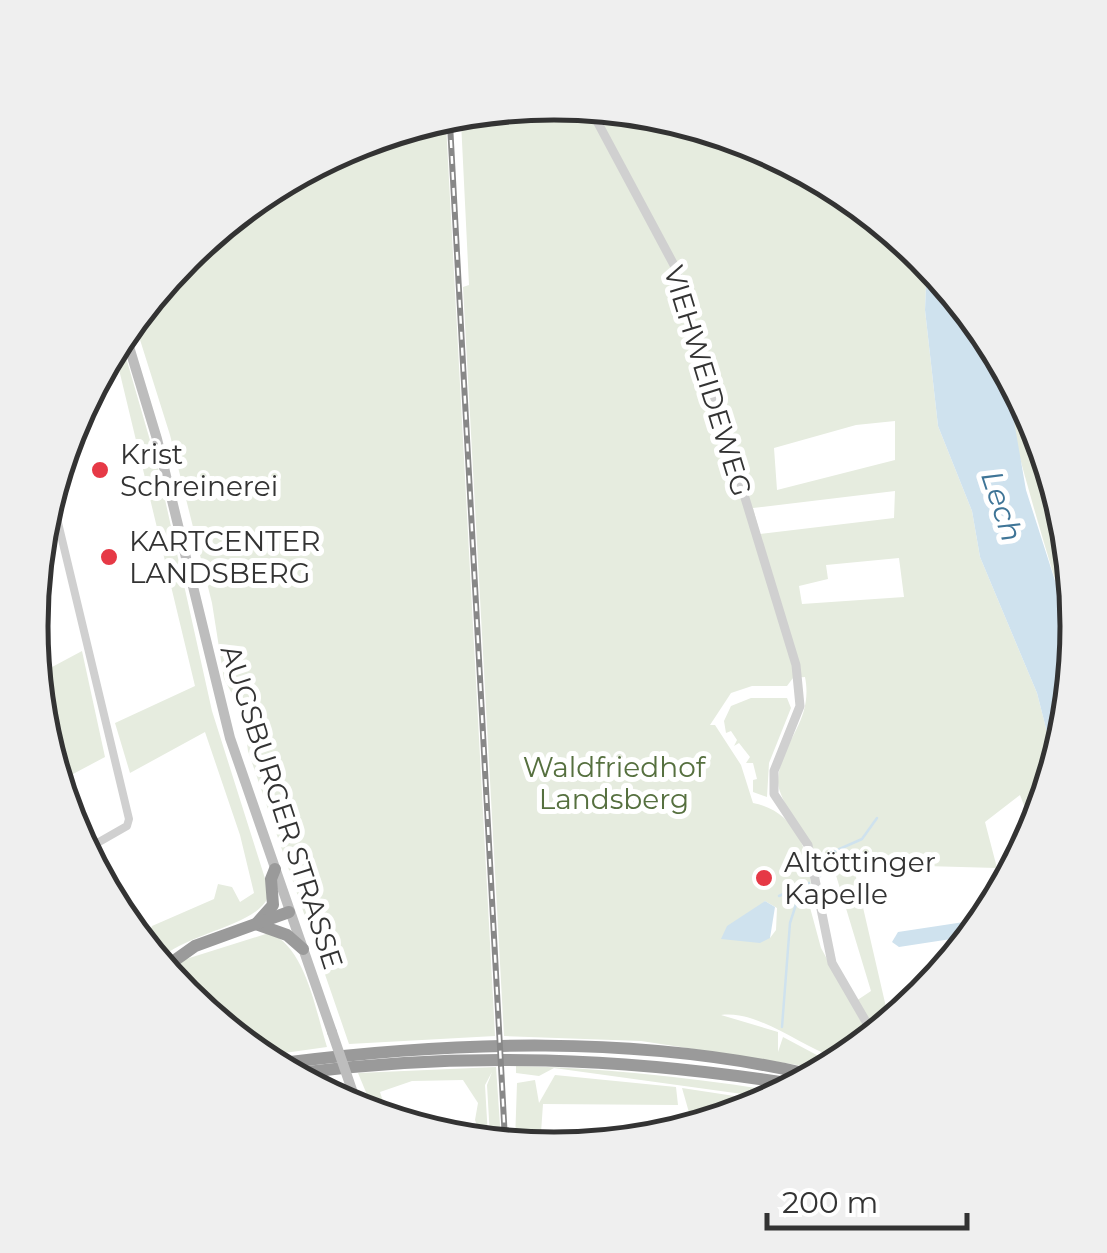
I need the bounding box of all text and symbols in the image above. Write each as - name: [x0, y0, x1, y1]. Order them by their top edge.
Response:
- street label: VIEHWEIDEWEG: [657, 262, 759, 500]
- place label: Krist Schreinerei: [120, 437, 278, 503]
- marker: Krist Schreinerei: [89, 459, 111, 481]
- water label: Lech: [973, 466, 1031, 546]
- place label: KARTCENTER LANDSBERG: [129, 524, 320, 590]
- marker: KARTCENTER LANDSBERG: [98, 546, 120, 568]
- street label: AUGSBURGER STRASSE: [213, 641, 351, 973]
- park label: Waldfriedhof Landsberg: [523, 750, 707, 816]
- place label: Altöttinger Kapelle: [784, 845, 936, 911]
- marker: Altöttinger Kapelle: [753, 867, 775, 889]
- scale bar: [767, 1168, 967, 1230]
- text: 200 m: [782, 1184, 878, 1221]

